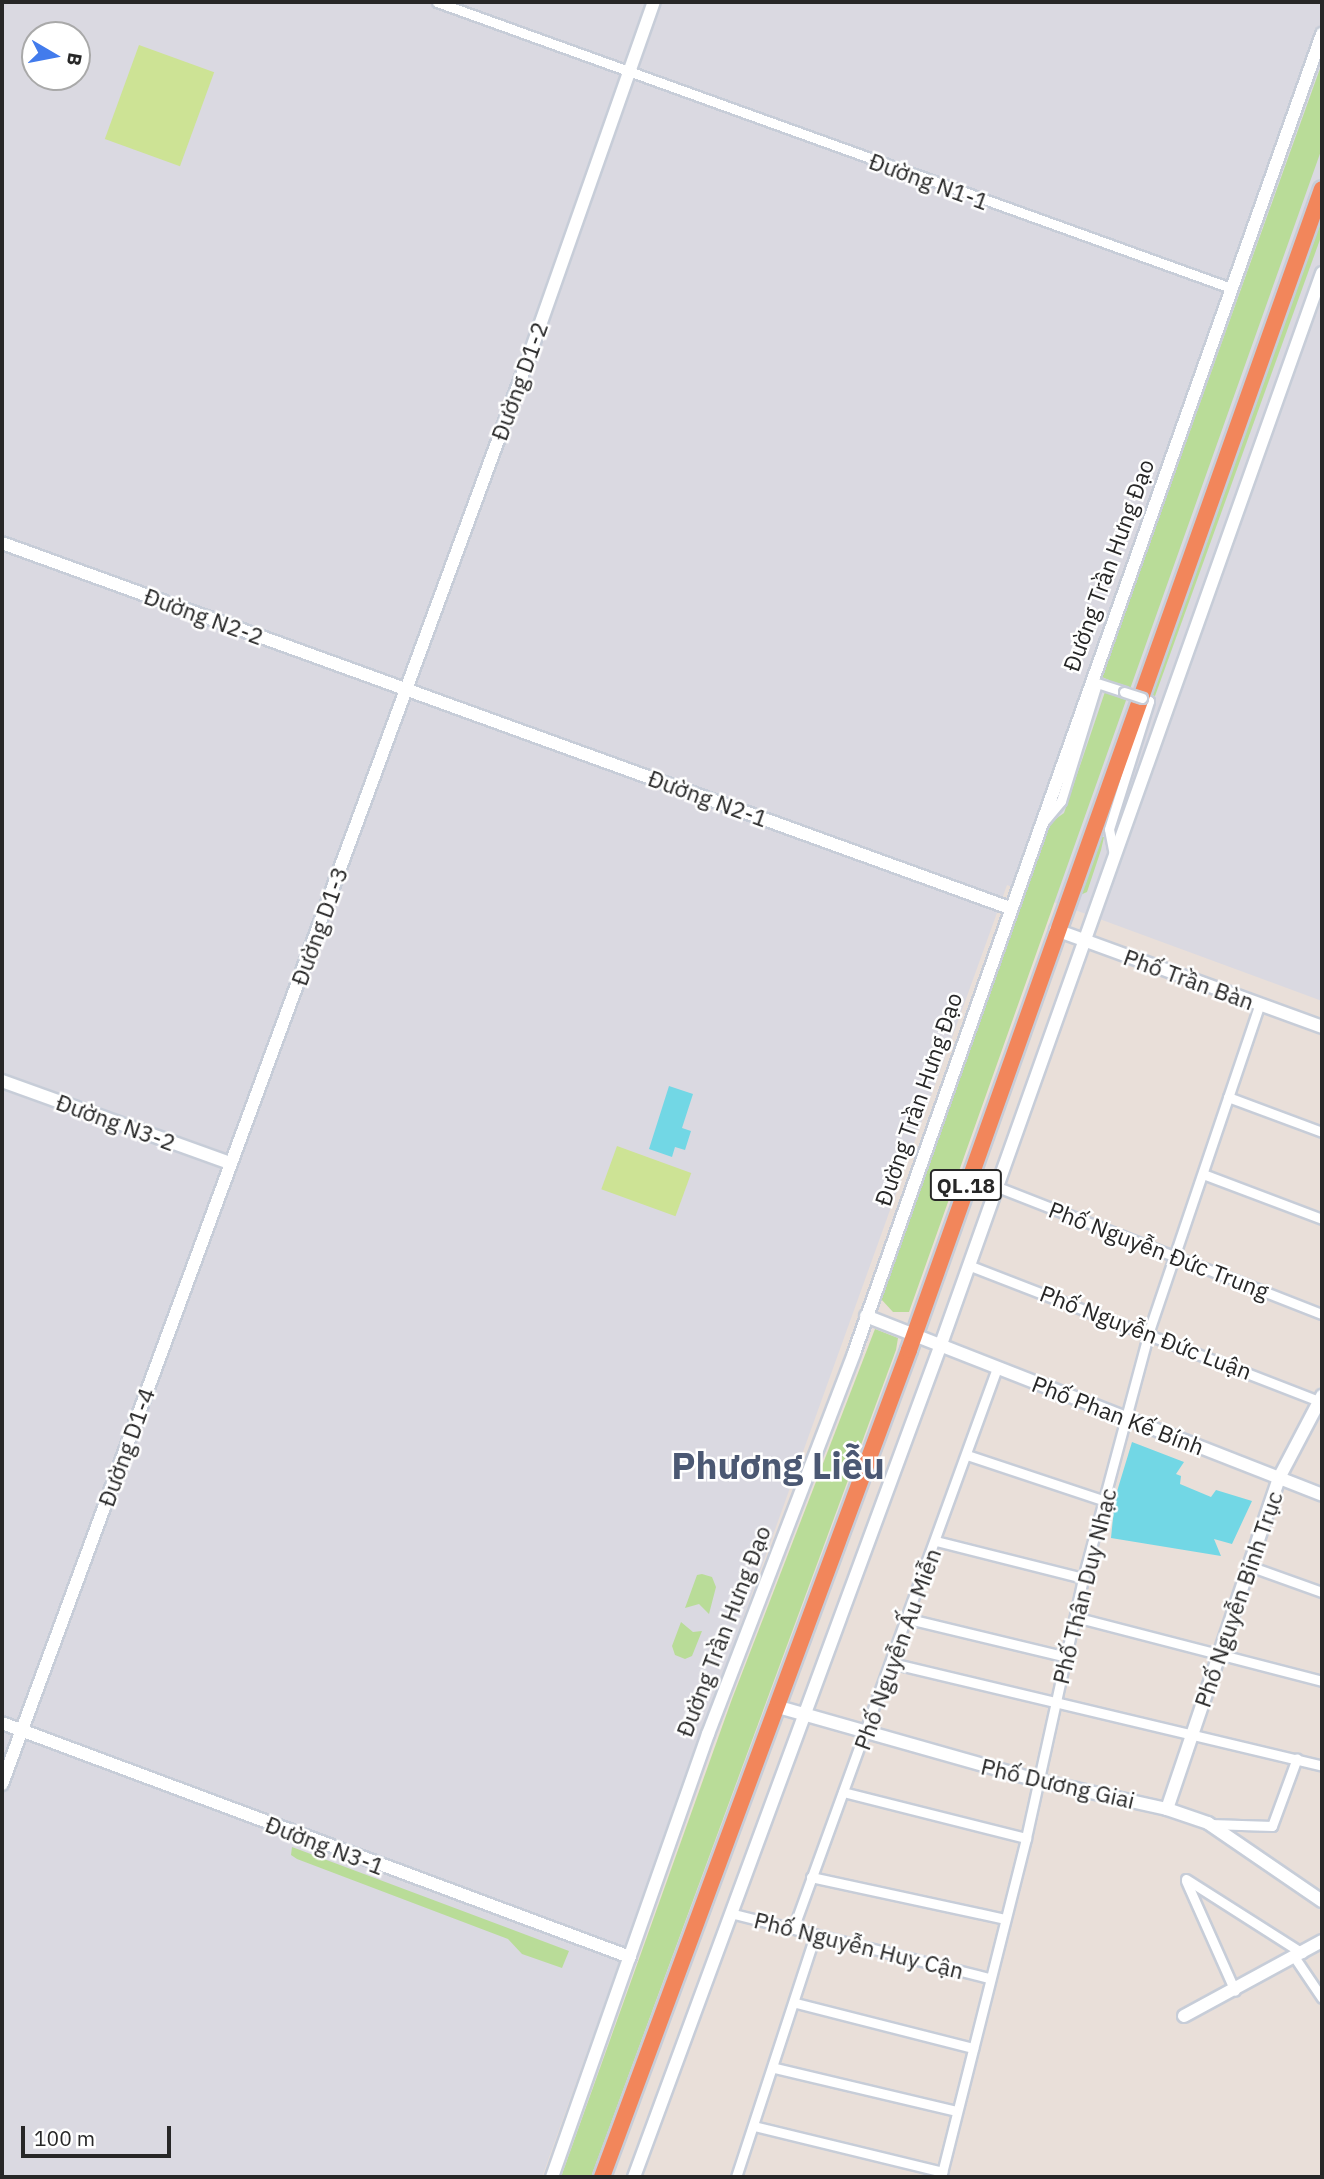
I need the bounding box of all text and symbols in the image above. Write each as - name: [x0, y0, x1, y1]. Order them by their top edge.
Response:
- north arrow: [21, 21, 91, 91]
- text: B: [62, 51, 88, 68]
- street label: Đường N1-1: [865, 147, 993, 215]
- street label: Đường D1-2: [485, 318, 553, 444]
- street label: Đường Trần Hưng Đạo: [1057, 455, 1159, 675]
- street label: Đường N2-2: [140, 582, 268, 650]
- street label: Đường N2-1: [644, 764, 772, 832]
- street label: Đường D1-3: [285, 863, 353, 989]
- street label: Phố Trần Bàn: [1120, 943, 1258, 1015]
- street label: Đường Trần Hưng Đạo: [868, 989, 968, 1209]
- street label: Đường N3-2: [52, 1088, 180, 1156]
- road number: QL.18: [929, 1168, 1003, 1202]
- street label: Phố Nguyễn Đức Trung: [1045, 1195, 1273, 1305]
- street label: Phố Nguyễn Đức Luận: [1036, 1279, 1256, 1385]
- street label: Phố Phan Kế Bính: [1028, 1369, 1208, 1461]
- street label: Đường D1-4: [92, 1384, 160, 1510]
- district label: Phương Liễu: [671, 1443, 885, 1487]
- street label: Phố Thân Duy Nhạc: [1046, 1485, 1122, 1687]
- street label: Phố Nguyễn Bỉnh Trục: [1188, 1487, 1288, 1711]
- street label: Đường Trần Hưng Đạo: [670, 1522, 776, 1740]
- street label: Phố Nguyễn Ấu Miễn: [848, 1544, 946, 1754]
- street label: Phố Dương Giai: [978, 1752, 1138, 1814]
- street label: Đường N3-1: [262, 1810, 388, 1880]
- street label: Phố Nguyễn Huy Cận: [751, 1906, 967, 1984]
- scale bar: [24, 2112, 175, 2156]
- text: 100 m: [34, 2124, 95, 2152]

